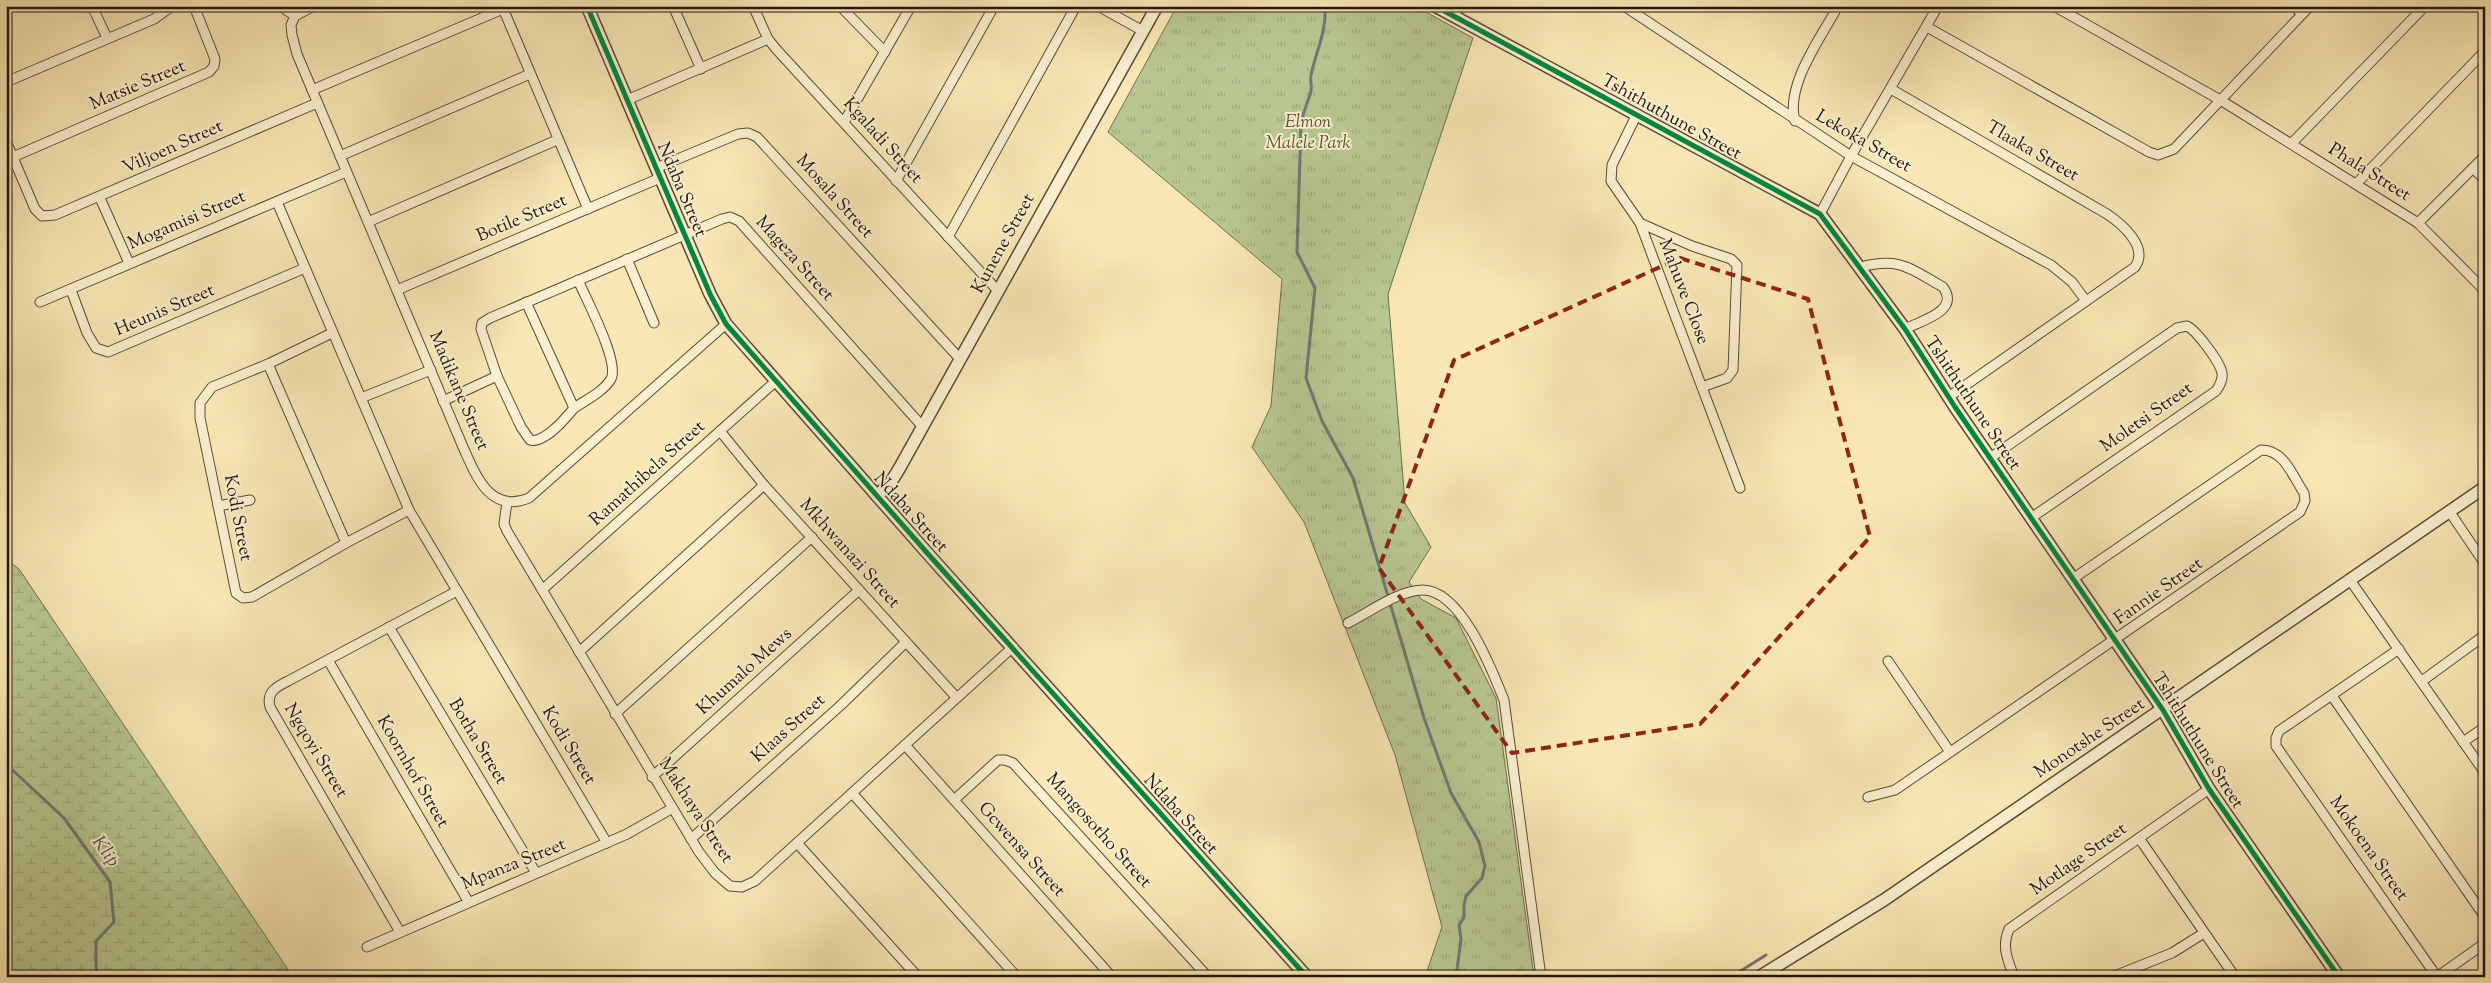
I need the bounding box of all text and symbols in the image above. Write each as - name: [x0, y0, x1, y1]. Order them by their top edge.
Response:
- street label: Matsie Street: [86, 54, 190, 118]
- street label: Tshithuthune Street: [1596, 69, 1746, 167]
- street label: Kgaladi Street: [836, 92, 928, 190]
- street label: Lekoka Street: [1810, 104, 1916, 180]
- park label: Elmon Malele Park: [1265, 110, 1351, 157]
- street label: Viljoen Street: [119, 114, 227, 182]
- street label: Tlaaka Street: [1981, 115, 2083, 189]
- street label: Phala Street: [2323, 137, 2415, 209]
- street label: Ndaba Street: [649, 138, 713, 242]
- street label: Mosala Street: [789, 149, 879, 245]
- street label: Mogamisi Street: [124, 184, 250, 258]
- street label: Botile Street: [473, 188, 571, 250]
- street label: Kunene Street: [966, 189, 1042, 299]
- street label: Mageza Street: [749, 211, 839, 307]
- street label: Mahuve Close: [1651, 235, 1715, 349]
- street label: Heunis Street: [111, 278, 219, 344]
- street label: Madikane Street: [421, 327, 495, 455]
- street label: Tshithuthune Street: [1917, 332, 2027, 476]
- street label: Moletsi Street: [2095, 376, 2199, 460]
- street label: Ramathibela Street: [584, 415, 712, 533]
- street label: Ndaba Street: [867, 467, 953, 559]
- street label: Kodi Street: [216, 472, 258, 564]
- street label: Mkhwanazi Street: [792, 493, 906, 615]
- street label: Fannie Street: [2109, 552, 2209, 632]
- street label: Khumalo Mews: [692, 622, 798, 722]
- street label: Tshithuthune Street: [2144, 668, 2250, 814]
- street label: Klaas Street: [746, 689, 832, 769]
- street label: Monotshe Street: [2029, 692, 2151, 786]
- street label: Botha Street: [441, 694, 513, 790]
- street label: Ngqoyi Street: [276, 699, 354, 803]
- street label: Kodi Street: [534, 702, 602, 790]
- street label: Koornhof Street: [369, 711, 455, 833]
- street label: Makhaya Street: [651, 753, 739, 869]
- street label: Mangosotho Street: [1039, 768, 1157, 894]
- street label: Ndaba Street: [1137, 769, 1223, 861]
- street label: Mokoena Street: [2322, 791, 2414, 907]
- street label: Gcwensa Street: [971, 797, 1071, 903]
- street label: Motlage Street: [2025, 817, 2133, 903]
- water label: Klip: [84, 831, 126, 873]
- street label: Mpanza Street: [458, 832, 570, 898]

